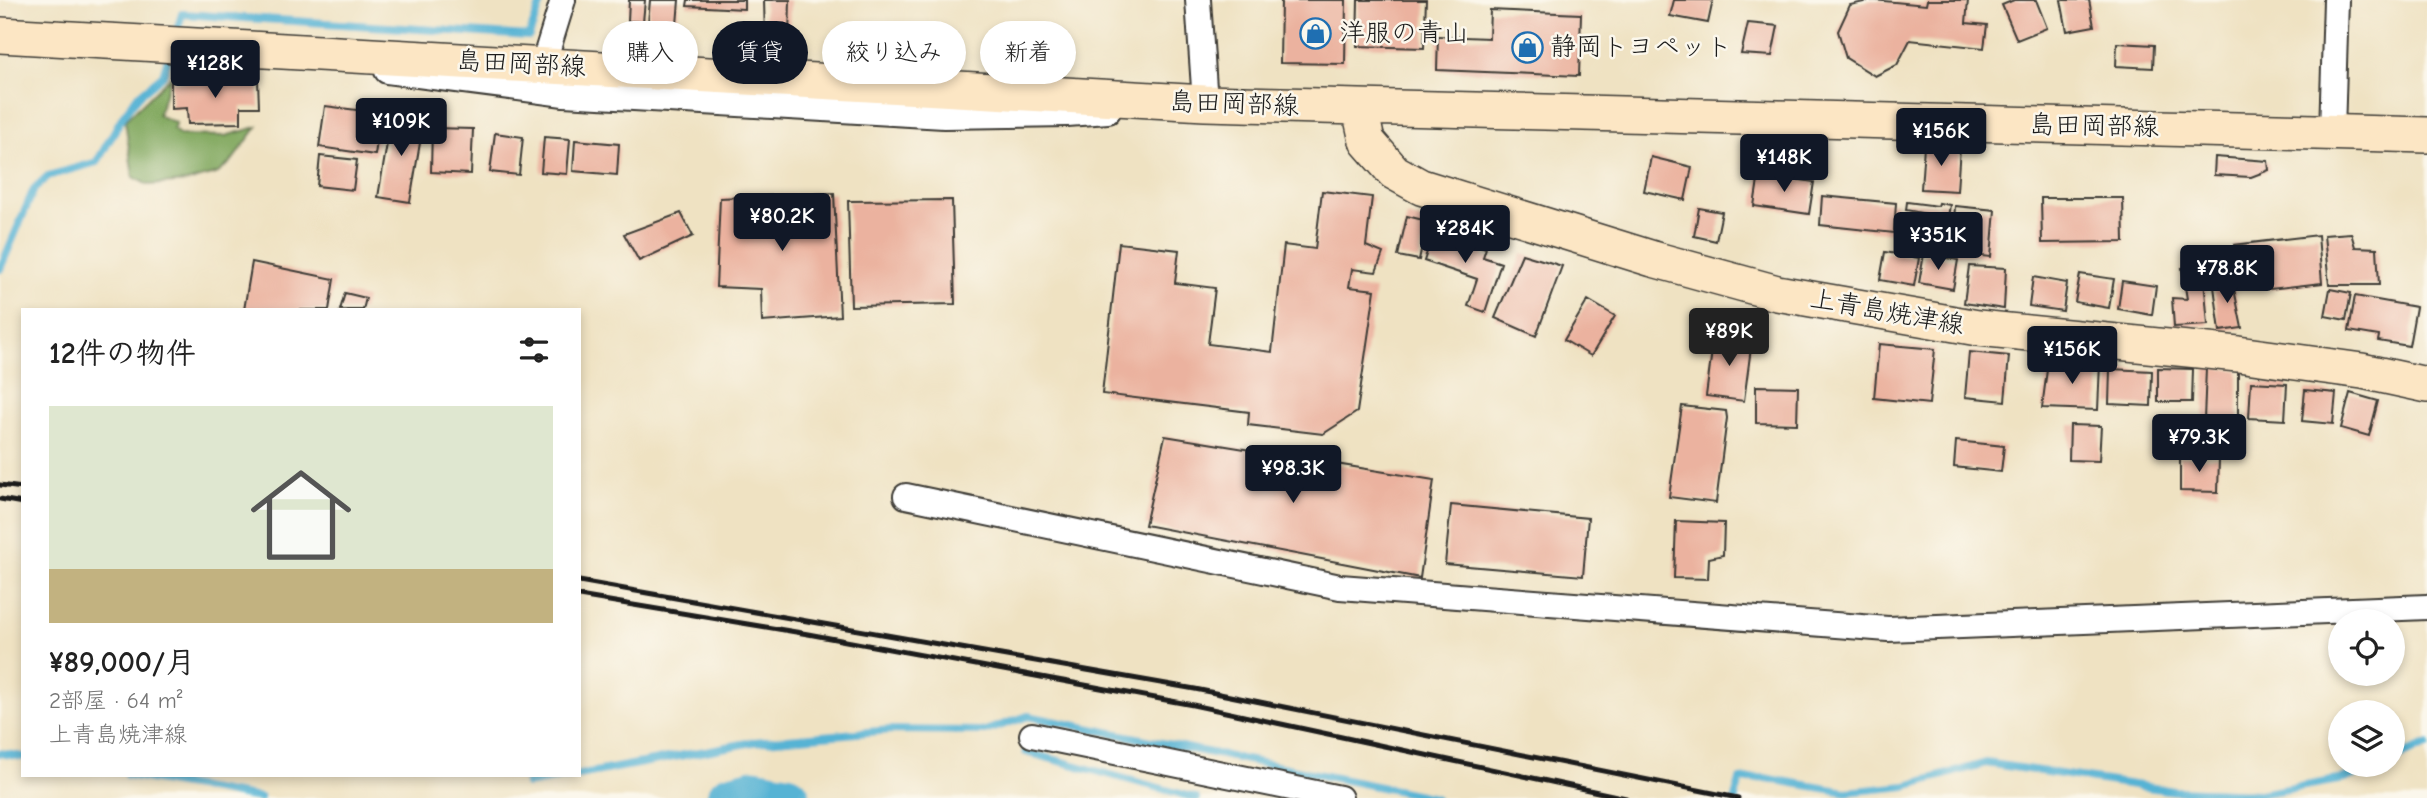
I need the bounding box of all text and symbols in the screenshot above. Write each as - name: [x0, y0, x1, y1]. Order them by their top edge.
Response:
- shop icon: 洋服の青山: [1299, 16, 1333, 50]
- place label: 洋服の青山: [1339, 18, 1469, 48]
- chip: 購入: [602, 21, 698, 84]
- chip: 賃貸: [712, 21, 808, 84]
- chip: 絞り込み: [822, 21, 966, 84]
- chip: 新着: [980, 21, 1076, 84]
- shop icon: 静岡トヨペット: [1510, 30, 1544, 64]
- place label: 静岡トヨペット: [1550, 32, 1732, 62]
- pin: ¥128K: [166, 41, 264, 100]
- street label: 島田岡部線: [455, 46, 587, 82]
- text: ¥128K: [187, 49, 243, 76]
- street label: 島田岡部線: [1169, 87, 1299, 121]
- pin: ¥109K: [352, 99, 450, 158]
- text: ¥109K: [372, 107, 430, 134]
- pin: ¥156K: [1892, 108, 1990, 168]
- street label: 島田岡部線: [2029, 110, 2159, 142]
- text: ¥156K: [1912, 117, 1970, 144]
- pin: ¥148K: [1735, 134, 1833, 194]
- text: ¥148K: [1756, 143, 1812, 170]
- pin: ¥80.2K: [725, 194, 839, 253]
- text: ¥80.2K: [750, 202, 814, 229]
- pin: ¥284K: [1416, 205, 1514, 265]
- pin: ¥351K: [1889, 212, 1987, 272]
- text: ¥284K: [1436, 214, 1494, 241]
- text: ¥351K: [1910, 221, 1966, 248]
- pin: ¥78.8K: [2170, 246, 2284, 305]
- text: ¥78.8K: [2196, 254, 2258, 281]
- street label: 上青島焼津線: [1808, 284, 1966, 340]
- pin: ¥89K: [1688, 308, 1770, 368]
- text: ¥89K: [1705, 317, 1753, 344]
- pin: ¥156K: [2023, 326, 2121, 386]
- icon: filters: [515, 331, 553, 369]
- text: ¥156K: [2043, 335, 2101, 362]
- text: 12件の物件: [49, 336, 196, 371]
- pin: ¥79.3K: [2142, 414, 2256, 474]
- text: ¥79.3K: [2168, 423, 2230, 450]
- pin: ¥98.3K: [1236, 446, 1350, 505]
- icon: home: [238, 452, 364, 578]
- text: ¥98.3K: [1261, 454, 1325, 481]
- map controls: [2328, 609, 2405, 777]
- button: locate: [2328, 609, 2405, 686]
- text: ¥89,000/月: [49, 645, 195, 680]
- text: 2部屋 · 64 m²: [49, 687, 182, 714]
- button: layers: [2328, 700, 2405, 777]
- text: 上青島焼津線: [49, 721, 187, 748]

